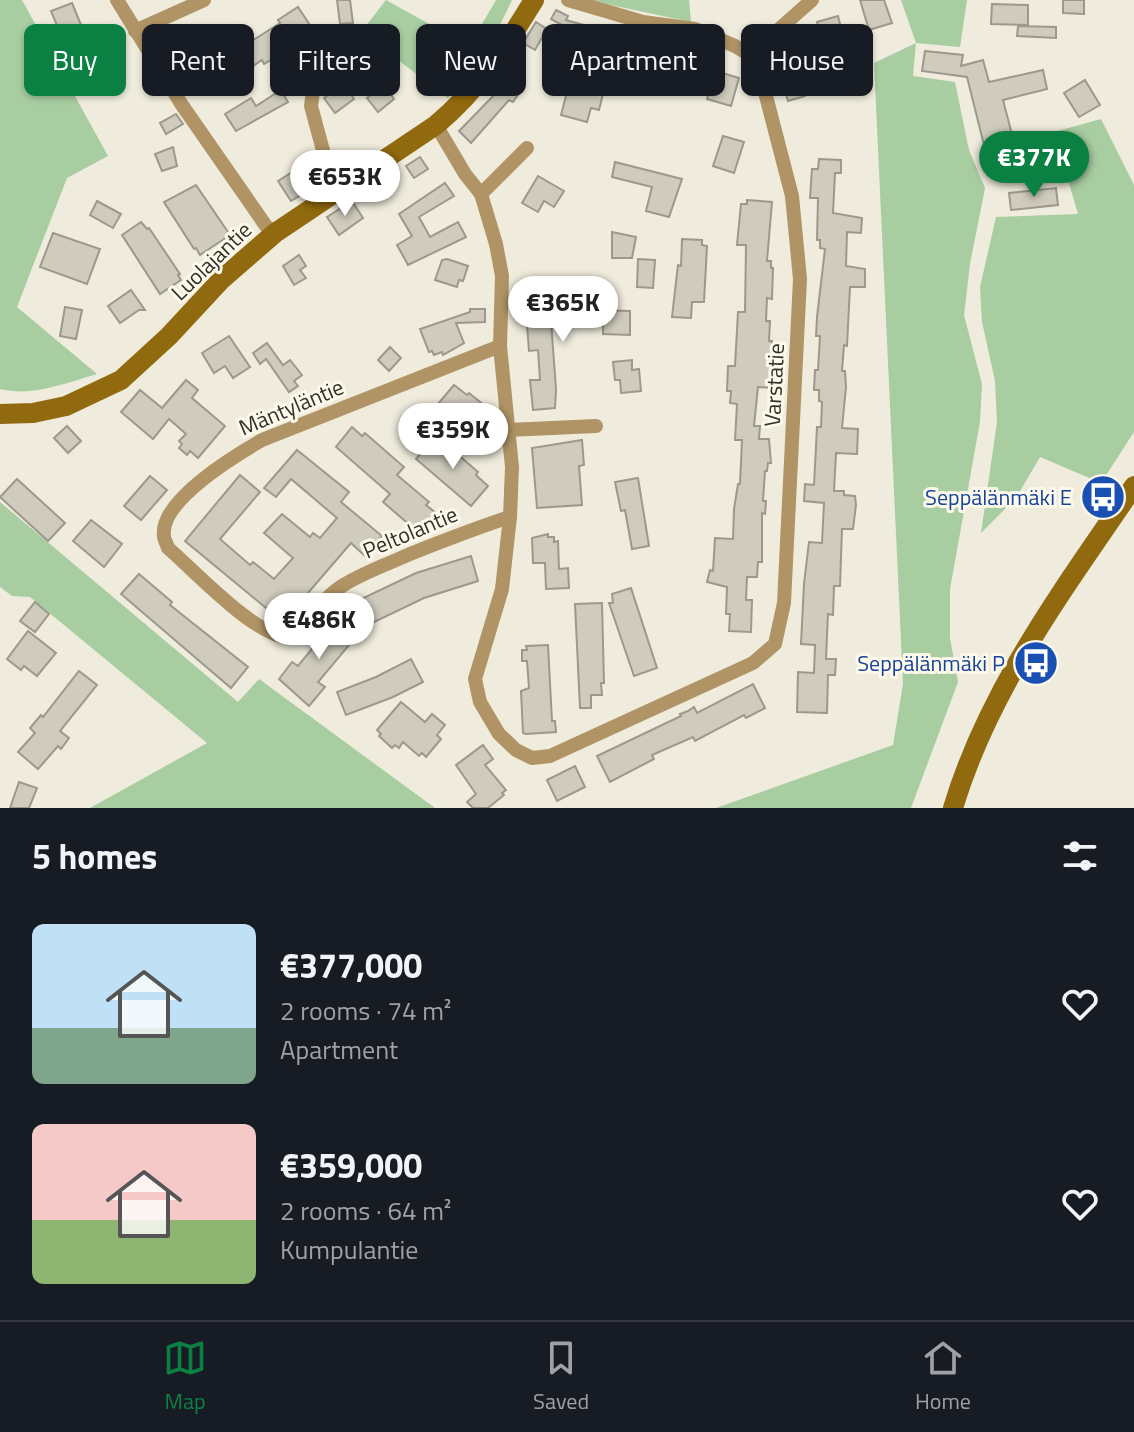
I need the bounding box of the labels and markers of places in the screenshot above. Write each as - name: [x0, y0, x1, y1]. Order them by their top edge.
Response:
- pin: €377K: [978, 131, 1090, 199]
- pin: €653K: [289, 150, 401, 218]
- pin: €365K: [507, 276, 619, 344]
- pin: €359K: [397, 403, 509, 471]
- bus stop icon: Seppälänmäki E: [1079, 473, 1127, 521]
- place label: Seppälänmäki E: [925, 480, 1072, 514]
- pin: €486K: [263, 593, 375, 661]
- bus stop icon: Seppälänmäki P: [1012, 639, 1060, 687]
- place label: Seppälänmäki P: [857, 646, 1005, 680]

